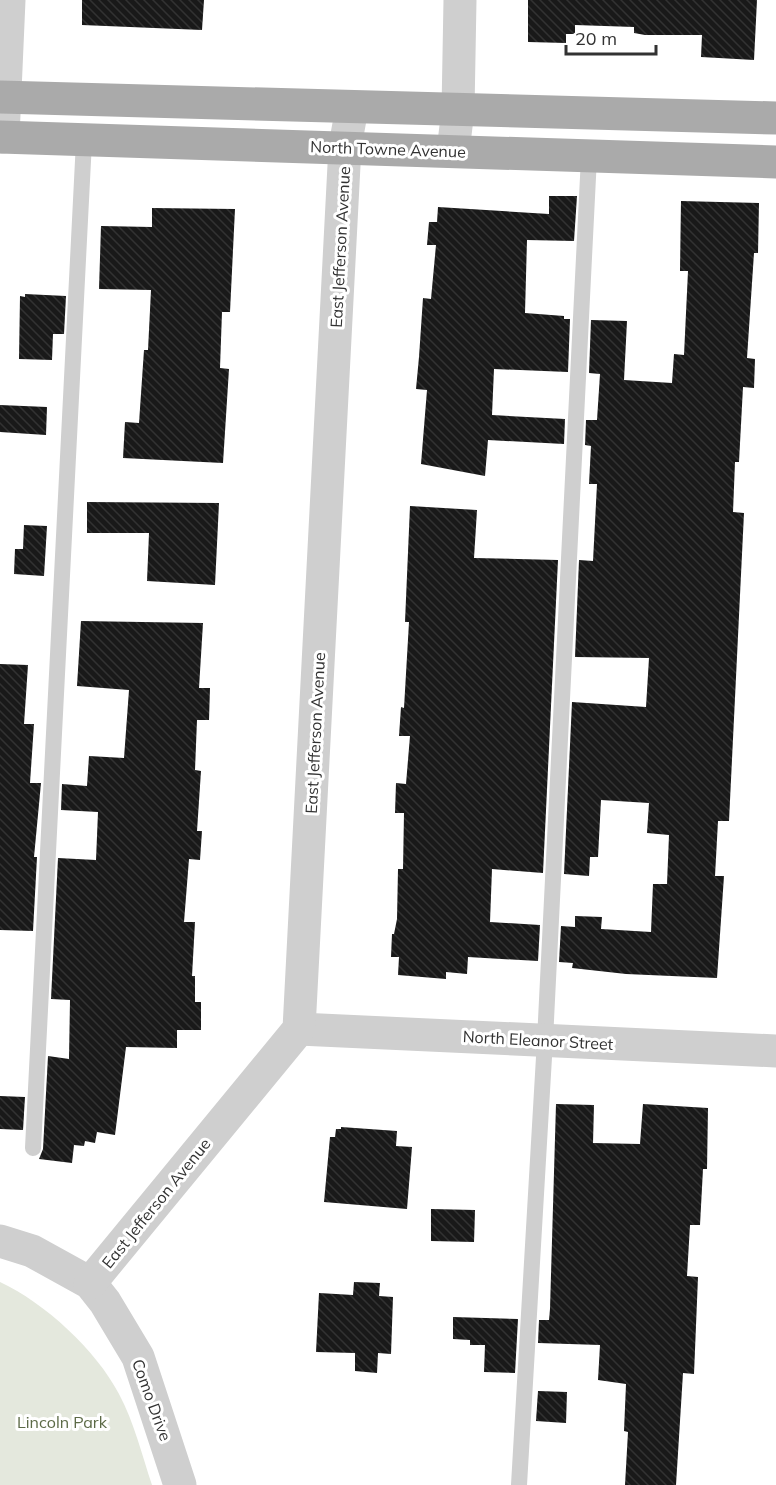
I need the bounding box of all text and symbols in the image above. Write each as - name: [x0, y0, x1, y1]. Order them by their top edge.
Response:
- scale bar: [566, 18, 656, 56]
- text: 20 m: [575, 27, 617, 50]
- street label: North Towne Avenue: [310, 136, 466, 162]
- street label: East Jefferson Avenue: [326, 166, 354, 328]
- street label: East Jefferson Avenue: [301, 652, 329, 814]
- street label: North Eleanor Street: [462, 1026, 614, 1054]
- street label: East Jefferson Avenue: [97, 1134, 215, 1272]
- street label: Como Drive: [128, 1356, 176, 1444]
- park label: Lincoln Park: [17, 1412, 108, 1432]

